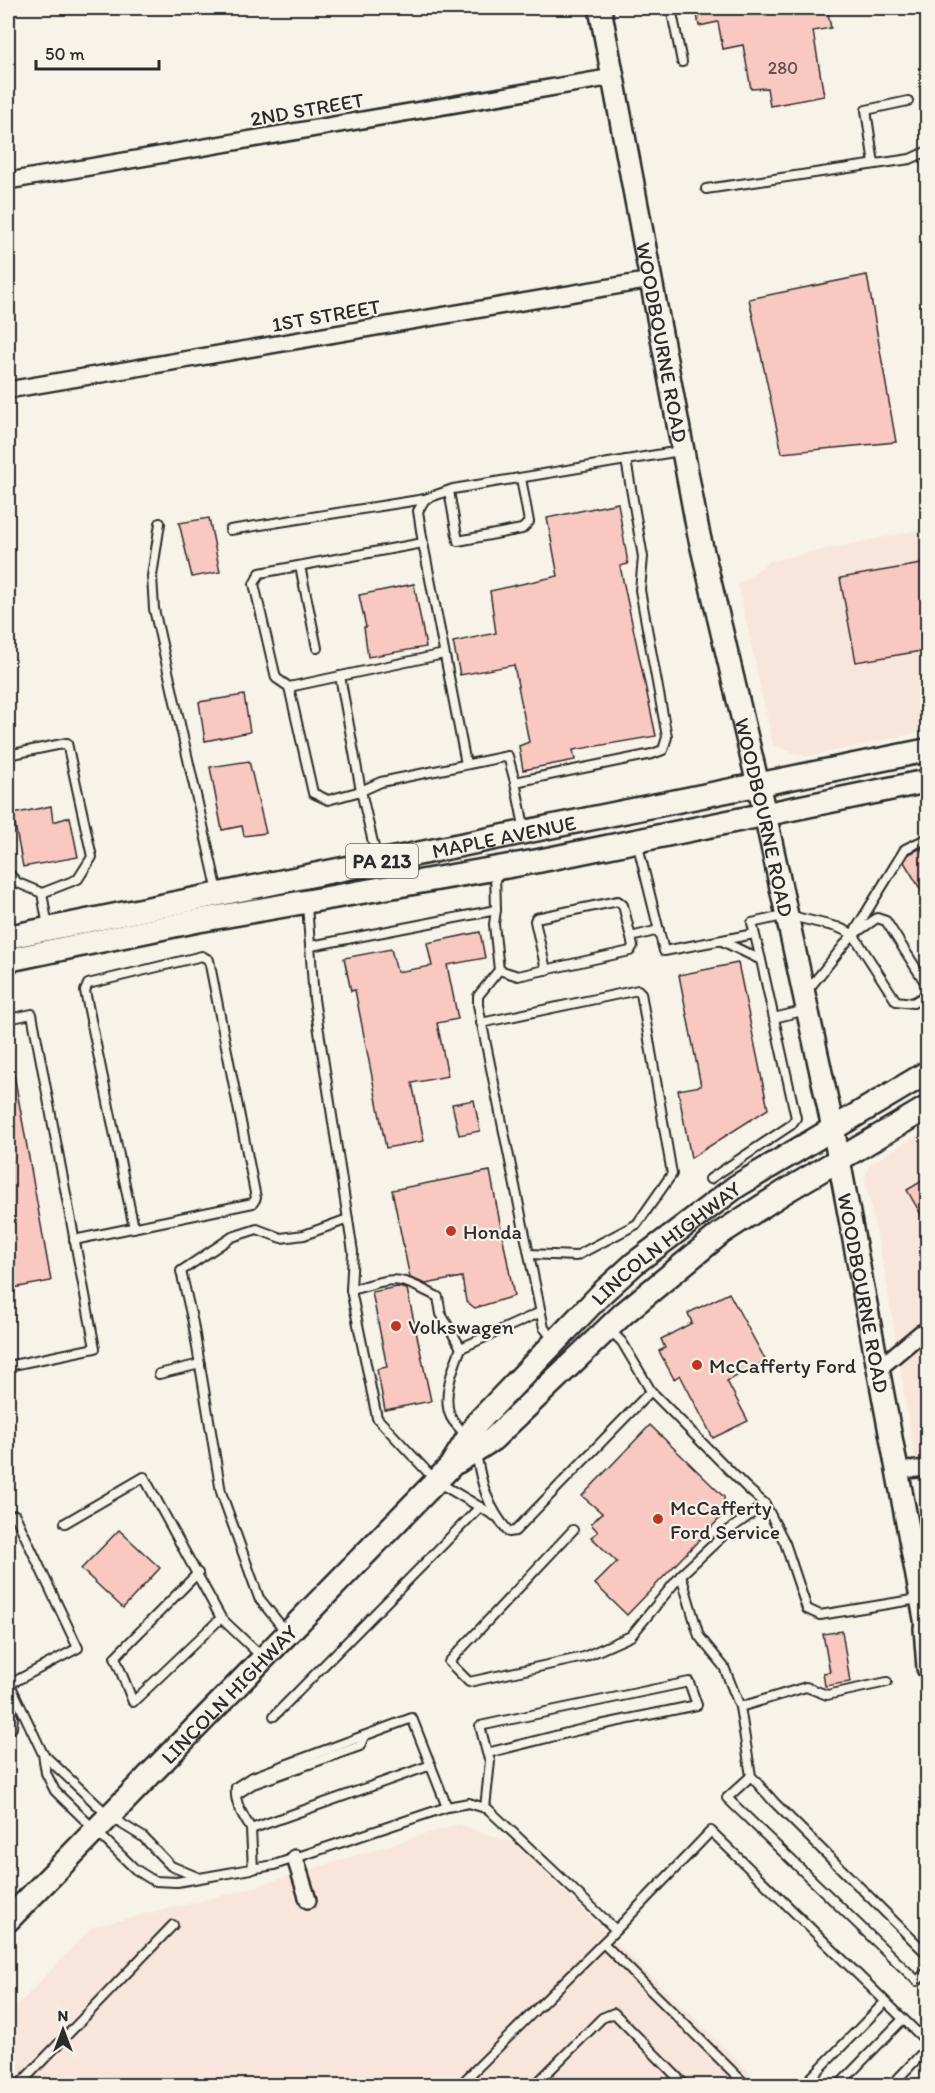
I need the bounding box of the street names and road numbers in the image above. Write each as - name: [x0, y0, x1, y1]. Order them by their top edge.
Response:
- street label: 2ND STREET: [248, 87, 366, 131]
- street label: WOODBOURNE ROAD: [632, 240, 694, 444]
- street label: 1ST STREET: [270, 293, 382, 337]
- street label: WOODBOURNE ROAD: [730, 715, 799, 919]
- street label: MAPLE AVENUE: [430, 809, 578, 863]
- road number: PA 213: [346, 844, 418, 878]
- street label: LINCOLN HIGHWAY: [585, 1175, 745, 1310]
- street label: WOODBOURNE ROAD: [833, 1191, 895, 1395]
- street label: LINCOLN HIGHWAY: [155, 1619, 302, 1769]

